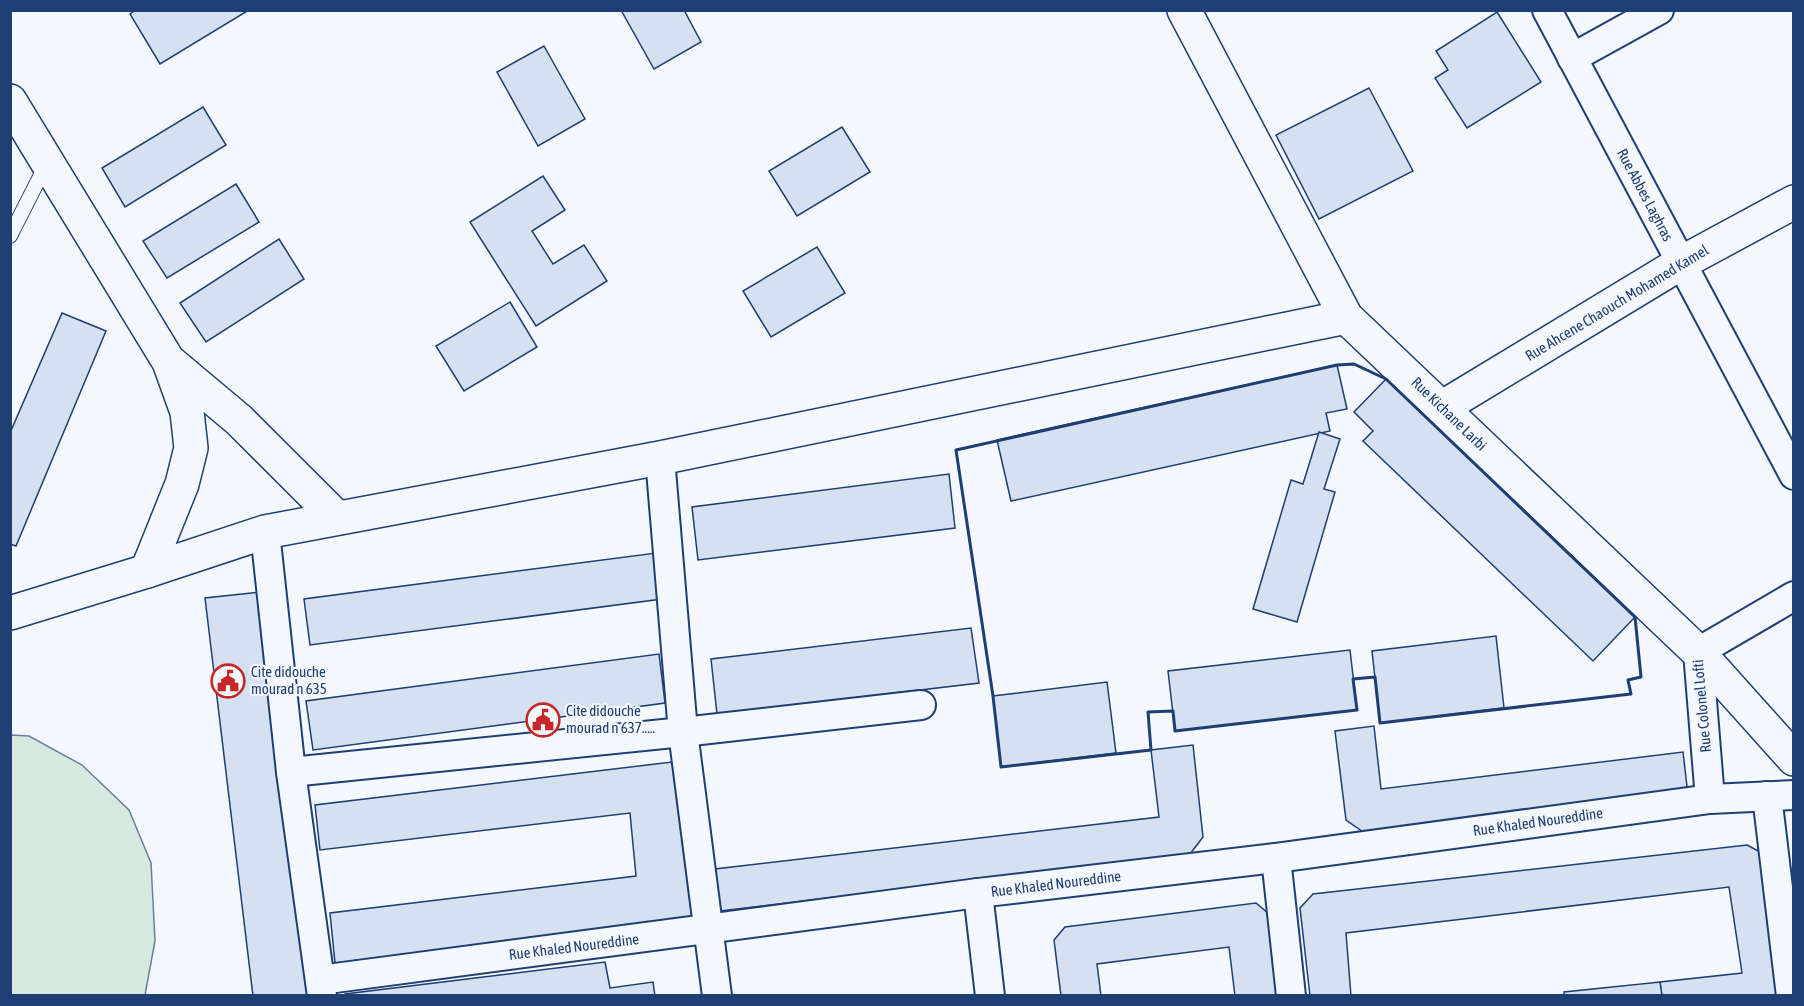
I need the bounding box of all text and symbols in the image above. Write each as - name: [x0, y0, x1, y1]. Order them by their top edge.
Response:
- street label: Rue Abbes Laghras: [1614, 146, 1677, 244]
- street label: Rue Ahcene Chaouch Mohamed Kamel: [1522, 241, 1711, 364]
- street label: Rue Kichane Larbi: [1408, 373, 1491, 454]
- street label: Rue Colonel Lofti: [1689, 659, 1714, 753]
- public building icon: Cite didouche mourad n 635: [210, 663, 246, 699]
- place label: Cite didouche mourad n 635: [251, 663, 327, 697]
- public building icon: Cite didouche mourad n 637.....: [525, 702, 561, 738]
- place label: Cite didouche mourad n 637.....: [566, 702, 656, 736]
- street label: Rue Khaled Noureddine: [1472, 804, 1604, 839]
- street label: Rue Khaled Noureddine: [990, 867, 1122, 900]
- street label: Rue Khaled Noureddine: [508, 930, 640, 963]

